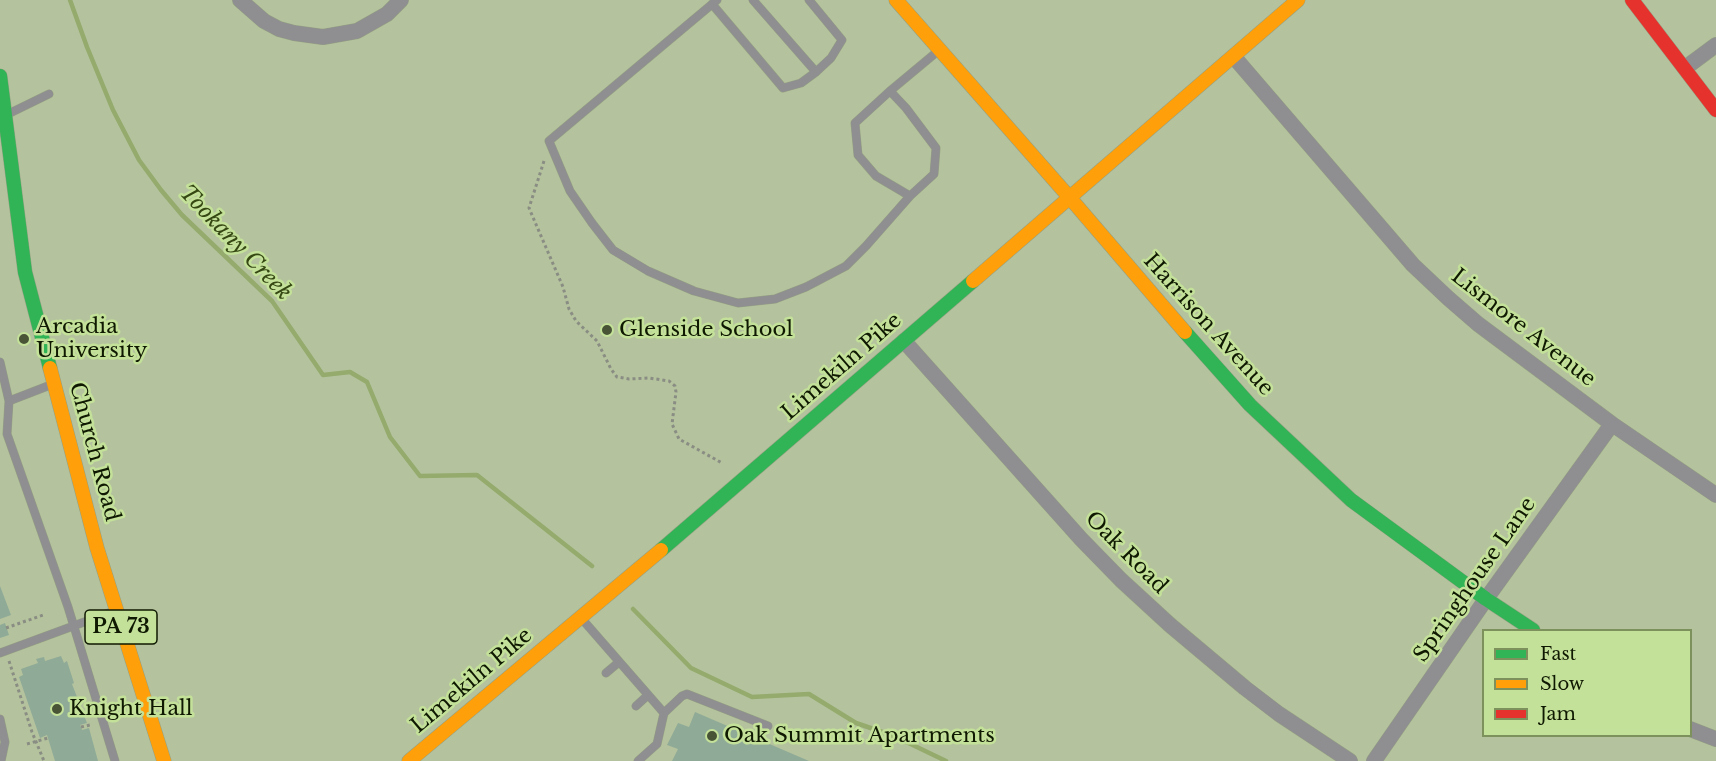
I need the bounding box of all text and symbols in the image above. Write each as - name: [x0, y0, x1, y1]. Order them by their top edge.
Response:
- water label: Tookany Creek: [173, 180, 297, 306]
- street label: Harrison Avenue: [1138, 249, 1278, 401]
- street label: Lismore Avenue: [1446, 264, 1600, 392]
- street label: Limekiln Pike: [777, 308, 907, 426]
- place label: Arcadia University: [36, 314, 147, 364]
- place label: Glenside School: [619, 317, 793, 343]
- marker: Glenside School: [600, 323, 614, 337]
- marker: Arcadia University: [17, 332, 31, 346]
- street label: Church Road: [63, 380, 125, 524]
- street label: Springhouse Lane: [1409, 493, 1541, 667]
- street label: Oak Road: [1080, 507, 1172, 599]
- road number: PA 73: [85, 610, 157, 644]
- street label: Limekiln Pike: [406, 623, 538, 739]
- legend: [1482, 629, 1692, 737]
- text: Fast: [1540, 643, 1576, 665]
- text: Slow: [1540, 673, 1584, 695]
- place label: Knight Hall: [69, 696, 193, 722]
- marker: Knight Hall: [50, 702, 64, 716]
- text: Jam: [1540, 703, 1576, 725]
- place label: Oak Summit Apartments: [724, 723, 995, 749]
- marker: Oak Summit Apartments: [705, 729, 719, 743]

